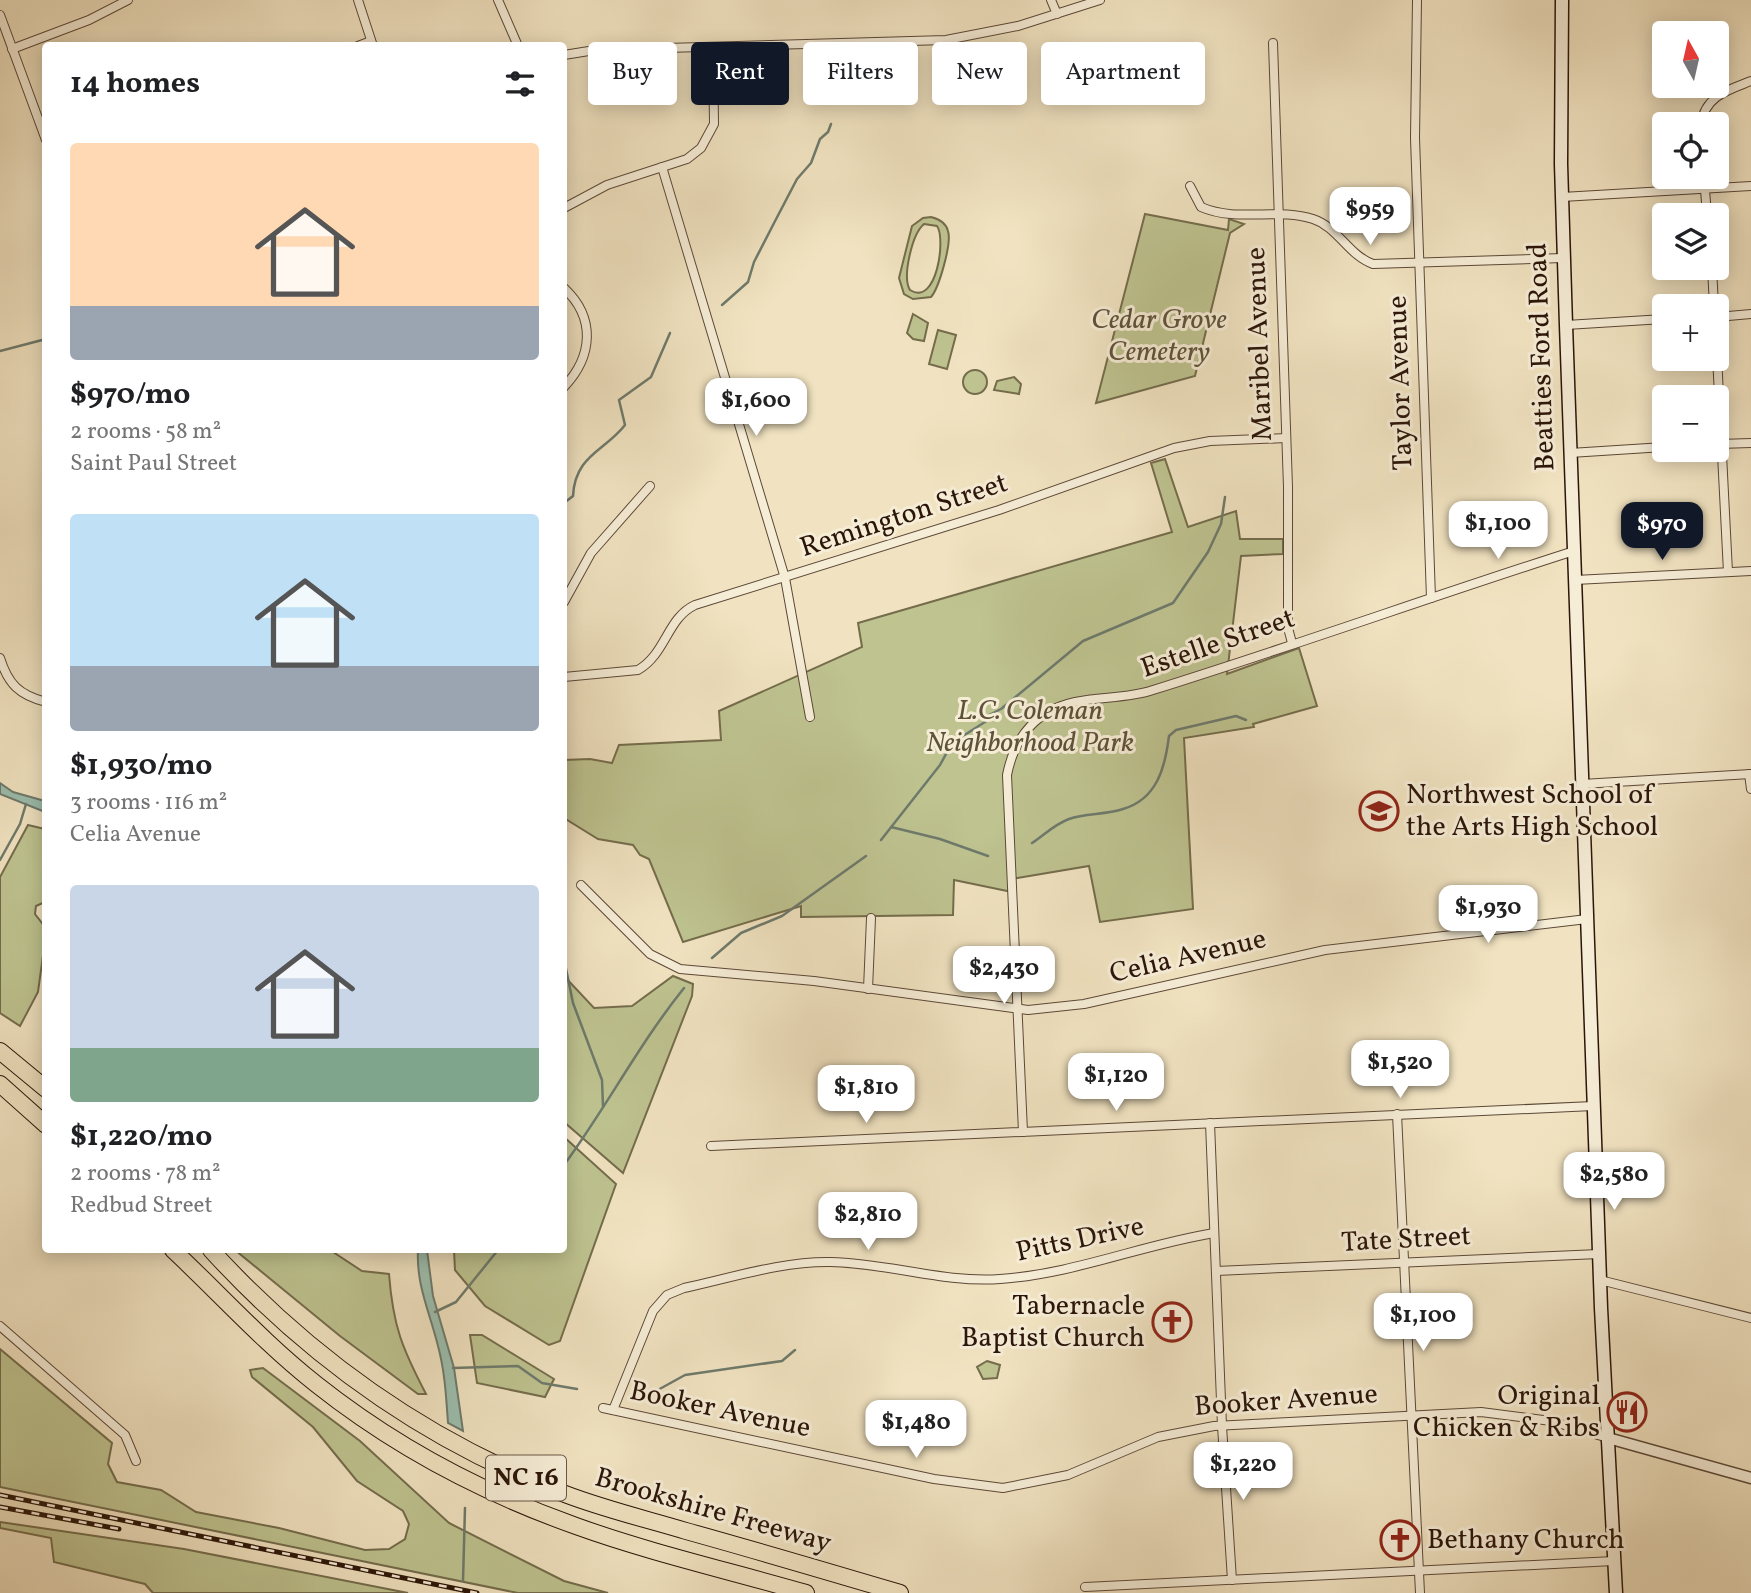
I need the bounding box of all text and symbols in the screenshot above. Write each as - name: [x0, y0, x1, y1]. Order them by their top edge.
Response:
- north arrow: [1652, 21, 1729, 98]
- map controls: [1652, 21, 1729, 462]
- chip: Buy: [588, 42, 677, 105]
- chip: Rent: [691, 42, 789, 105]
- chip: Filters: [803, 42, 918, 105]
- chip: New: [932, 42, 1027, 105]
- chip: Apartment: [1041, 42, 1205, 105]
- text: 14 homes: [70, 63, 200, 105]
- icon: filters: [501, 65, 539, 103]
- button: locate: [1652, 112, 1729, 189]
- pin: $959: [1329, 188, 1411, 247]
- icon: home: [242, 189, 368, 315]
- text: $959: [1346, 194, 1394, 226]
- button: layers: [1652, 203, 1729, 280]
- street label: Beatties Ford Road: [1519, 242, 1565, 472]
- street label: Maribel Avenue: [1237, 246, 1283, 442]
- button: +: [1652, 294, 1729, 371]
- street label: Taylor Avenue: [1378, 295, 1424, 471]
- park label: Cedar Grove Cemetery: [1091, 301, 1227, 372]
- text: $970/mo: [70, 374, 190, 416]
- pin: $1,600: [699, 378, 813, 438]
- text: $1,600: [721, 385, 791, 417]
- button: −: [1652, 385, 1729, 462]
- text: 2 rooms · 58 m²: [70, 416, 221, 448]
- text: Saint Paul Street: [70, 448, 237, 480]
- street label: Remington Street: [795, 464, 1013, 568]
- pin: $1,100: [1441, 502, 1555, 561]
- pin: $970: [1621, 503, 1703, 562]
- text: $1,100: [1465, 508, 1531, 540]
- text: $970: [1637, 509, 1687, 541]
- icon: home: [242, 560, 368, 686]
- street label: Estelle Street: [1136, 599, 1300, 689]
- park label: L.C. Coleman Neighborhood Park: [926, 692, 1134, 763]
- text: $1,930/mo: [70, 745, 212, 787]
- place label: Northwest School of the Arts High School: [1406, 776, 1658, 847]
- text: 3 rooms · 116 m²: [70, 787, 227, 819]
- school or university icon: Northwest School of the Arts High School: [1358, 790, 1400, 832]
- text: Celia Avenue: [70, 819, 201, 851]
- pin: $1,930: [1431, 886, 1545, 945]
- text: $1,930: [1455, 892, 1521, 924]
- street label: Celia Avenue: [1106, 920, 1270, 994]
- icon: home: [242, 931, 368, 1057]
- pin: $2,430: [947, 946, 1061, 1006]
- text: $2,430: [969, 953, 1039, 985]
- pin: $1,520: [1343, 1040, 1457, 1100]
- text: $1,520: [1367, 1047, 1433, 1079]
- pin: $1,120: [1059, 1054, 1173, 1113]
- text: $1,120: [1084, 1060, 1148, 1092]
- pin: $1,810: [809, 1066, 923, 1125]
- text: $1,810: [834, 1072, 898, 1104]
- text: $1,220/mo: [70, 1116, 212, 1158]
- pin: $2,580: [1557, 1152, 1671, 1212]
- text: 2 rooms · 78 m²: [70, 1158, 221, 1190]
- text: $2,580: [1580, 1159, 1649, 1191]
- text: Redbud Street: [70, 1190, 213, 1222]
- pin: $2,810: [811, 1192, 925, 1252]
- text: $2,810: [834, 1199, 902, 1231]
- street label: Pitts Drive: [1012, 1207, 1148, 1273]
- street label: Tate Street: [1340, 1217, 1472, 1263]
- place label: Tabernacle Baptist Church: [961, 1287, 1145, 1358]
- pin: $1,100: [1366, 1294, 1480, 1353]
- text: $1,100: [1390, 1300, 1456, 1332]
- church icon: Tabernacle Baptist Church: [1151, 1301, 1193, 1343]
- street label: Booker Avenue: [626, 1372, 814, 1448]
- street label: Booker Avenue: [1193, 1375, 1379, 1427]
- place label: Original Chicken & Ribs: [1413, 1377, 1600, 1448]
- restaurant icon: Original Chicken & Ribs: [1606, 1391, 1648, 1433]
- pin: $1,480: [859, 1400, 973, 1460]
- text: $1,480: [881, 1407, 951, 1439]
- pin: $1,220: [1186, 1442, 1300, 1502]
- text: $1,220: [1210, 1449, 1276, 1481]
- road number: NC 16: [486, 1456, 566, 1500]
- street label: Brookshire Freeway: [590, 1459, 836, 1563]
- church icon: Bethany Church: [1379, 1519, 1421, 1561]
- place label: Bethany Church: [1427, 1521, 1625, 1560]

